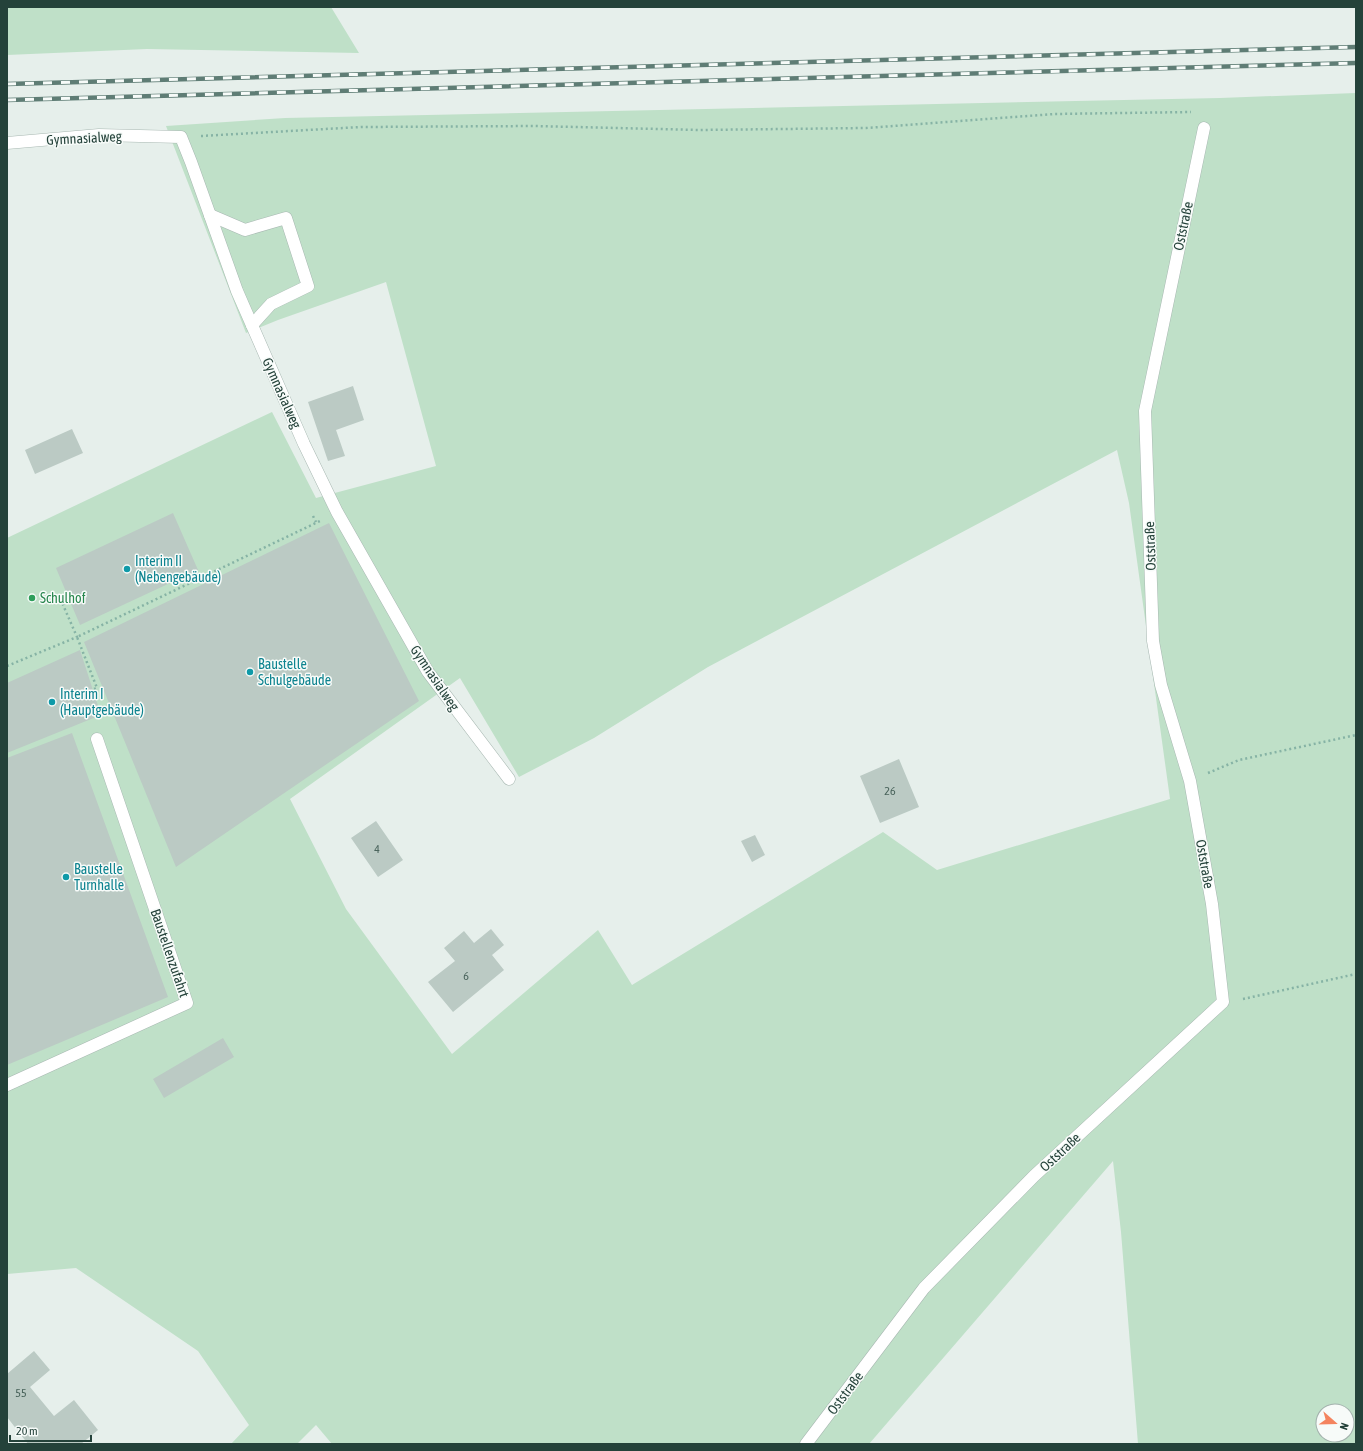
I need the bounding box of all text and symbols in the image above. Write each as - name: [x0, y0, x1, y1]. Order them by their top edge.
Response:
- street label: Gymnasialweg: [46, 128, 122, 148]
- street label: Oststraße: [1170, 200, 1196, 252]
- street label: Gymnasialweg: [259, 355, 305, 431]
- street label: Oststraße: [1141, 521, 1159, 571]
- place label: Interim II (Nebengebäude): [135, 553, 221, 585]
- marker: Interim II (Nebengebäude): [122, 564, 132, 574]
- place label: Schulhof: [40, 590, 86, 606]
- marker: Schulhof: [27, 593, 37, 603]
- street label: Gymnasialweg: [407, 642, 463, 714]
- place label: Baustelle Schulgebäude: [258, 656, 331, 688]
- marker: Baustelle Schulgebäude: [245, 667, 255, 677]
- place label: Interim I (Hauptgebäude): [60, 686, 144, 718]
- marker: Interim I (Hauptgebäude): [47, 697, 57, 707]
- house number: 26: [884, 784, 896, 798]
- street label: Oststraße: [1193, 838, 1217, 890]
- house number: 4: [374, 842, 380, 856]
- place label: Baustelle Turnhalle: [74, 861, 124, 893]
- marker: Baustelle Turnhalle: [61, 872, 71, 882]
- street label: Baustellenzufahrt: [147, 907, 193, 999]
- house number: 6: [463, 969, 469, 983]
- street label: Oststraße: [1036, 1129, 1084, 1175]
- street label: Oststraße: [824, 1368, 866, 1418]
- house number: 55: [15, 1386, 27, 1400]
- north arrow: [1315, 1403, 1355, 1443]
- scale bar: [10, 1417, 91, 1443]
- text: N: [1338, 1421, 1351, 1432]
- text: 20 m: [16, 1424, 38, 1438]

